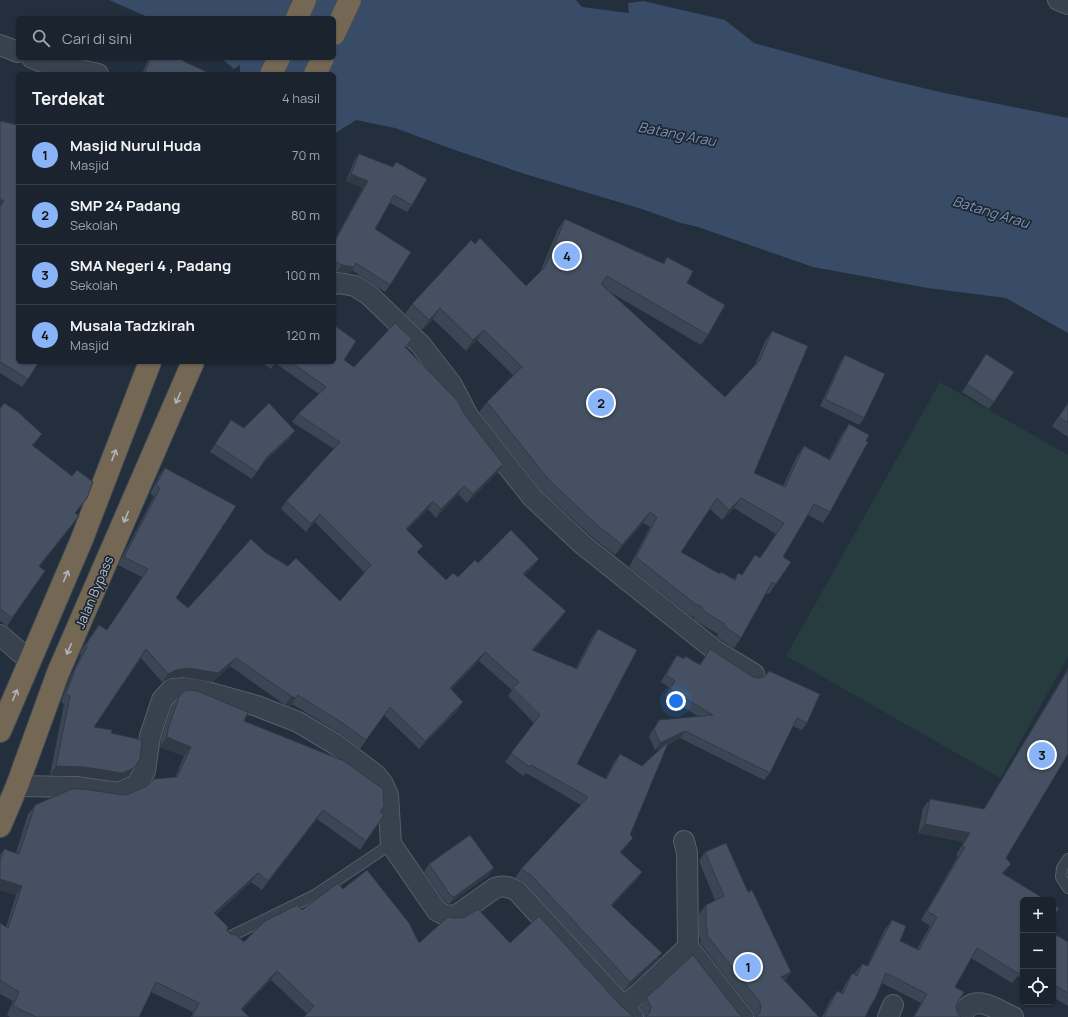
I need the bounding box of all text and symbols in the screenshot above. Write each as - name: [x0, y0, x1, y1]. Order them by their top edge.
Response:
- search box: [16, 16, 336, 60]
- icon: search: [30, 27, 52, 49]
- text: Cari di sini: [62, 28, 132, 49]
- text: Terdekat: [32, 87, 105, 110]
- text: 4 hasil: [282, 89, 320, 107]
- water label: Batang Arau: [637, 117, 719, 151]
- text: Masjid Nurul Huda: [70, 135, 201, 156]
- text: 1: [42, 146, 48, 164]
- text: 70 m: [292, 146, 320, 164]
- text: Masjid: [70, 156, 109, 174]
- water label: Batang Arau: [951, 191, 1033, 233]
- text: SMP 24 Padang: [70, 195, 181, 216]
- text: 2: [41, 206, 49, 224]
- text: 80 m: [291, 206, 320, 224]
- text: Sekolah: [70, 216, 118, 234]
- pin: 4: [554, 241, 580, 271]
- text: SMA Negeri 4 , Padang: [70, 255, 231, 276]
- text: 3: [41, 266, 49, 284]
- text: 100 m: [285, 266, 320, 284]
- text: Sekolah: [70, 276, 118, 294]
- text: Musala Tadzkirah: [70, 315, 195, 336]
- text: 4: [41, 326, 49, 344]
- text: 120 m: [286, 326, 320, 344]
- text: Masjid: [70, 336, 109, 354]
- pin: 2: [588, 388, 614, 418]
- one-way arrow: [174, 391, 181, 403]
- one-way arrow: [111, 449, 119, 461]
- one-way arrow: [122, 511, 129, 523]
- street label: Jalan Bypass: [71, 553, 117, 631]
- one-way arrow: [63, 570, 71, 582]
- one-way arrow: [65, 643, 72, 655]
- one-way arrow: [12, 690, 20, 702]
- your location: [666, 691, 686, 711]
- pin: 3: [1029, 740, 1055, 770]
- map controls: [1020, 897, 1056, 1005]
- button: +: [1020, 897, 1056, 933]
- button: −: [1020, 933, 1056, 969]
- pin: 1: [735, 952, 761, 982]
- button: locate: [1020, 969, 1056, 1005]

